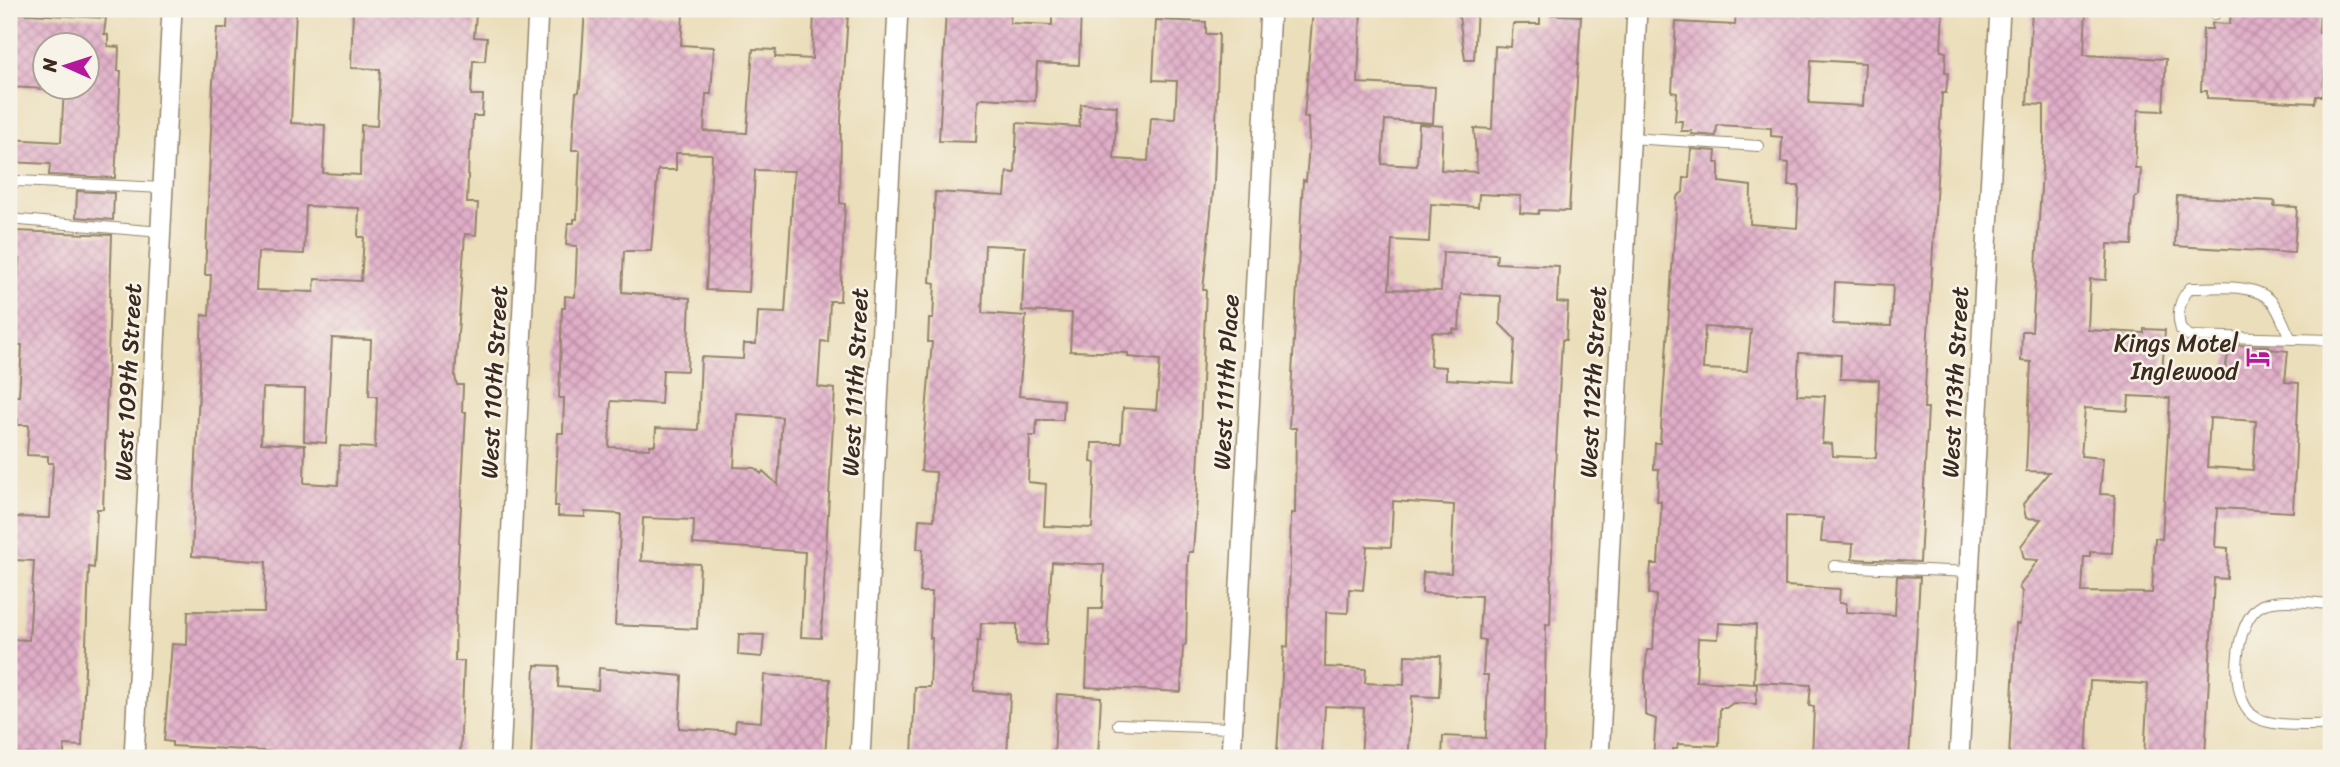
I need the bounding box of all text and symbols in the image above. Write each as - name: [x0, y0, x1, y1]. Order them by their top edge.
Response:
- north arrow: [32, 32, 102, 102]
- text: N: [33, 57, 66, 74]
- street label: West 109th Street: [102, 282, 154, 482]
- street label: West 110th Street: [468, 284, 520, 480]
- street label: West 112th Street: [1567, 285, 1619, 479]
- street label: West 113th Street: [1929, 285, 1981, 479]
- street label: West 111th Street: [829, 287, 881, 477]
- street label: West 111th Place: [1200, 293, 1252, 471]
- place label: Kings Motel Inglewood: [2114, 322, 2239, 392]
- hotel icon: Kings Motel Inglewood: [2244, 343, 2272, 371]

